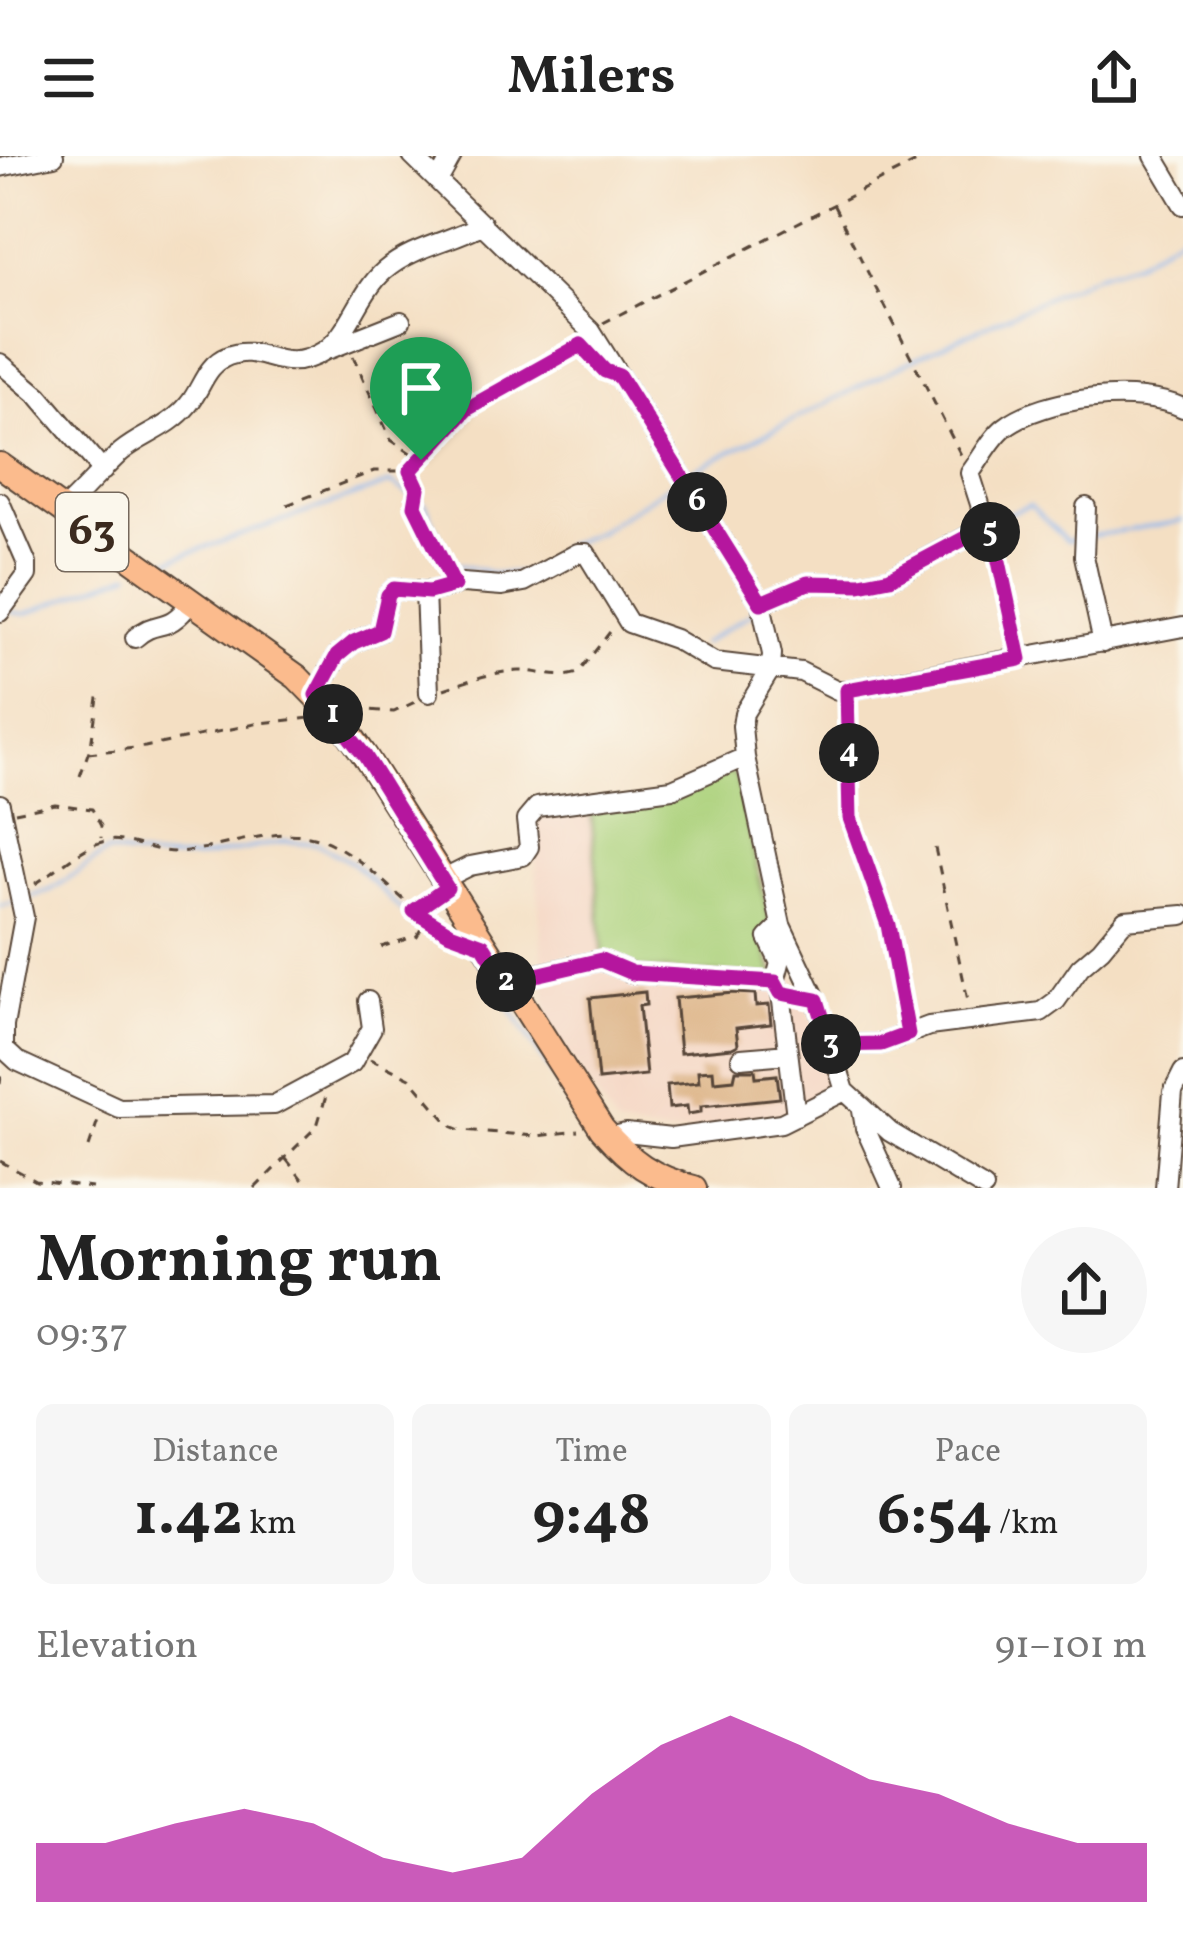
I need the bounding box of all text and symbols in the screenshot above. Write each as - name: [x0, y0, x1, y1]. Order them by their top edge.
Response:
- text: Milers: [508, 41, 675, 116]
- icon: menu: [36, 45, 102, 111]
- icon: share: [1081, 45, 1147, 111]
- pin: [370, 337, 472, 460]
- icon: arrive: [388, 355, 454, 421]
- pin: 6: [667, 472, 727, 532]
- text: 6: [688, 479, 706, 525]
- road number: 63: [56, 493, 128, 571]
- pin: 5: [960, 502, 1020, 562]
- text: 5: [982, 509, 998, 555]
- pin: 1: [303, 684, 363, 744]
- text: 1: [326, 691, 340, 737]
- pin: 4: [819, 723, 879, 783]
- text: 4: [839, 730, 859, 776]
- pin: 2: [476, 952, 536, 1012]
- text: 2: [497, 959, 515, 1005]
- pin: 3: [801, 1014, 861, 1074]
- text: 3: [823, 1021, 839, 1067]
- text: Morning run: [36, 1217, 442, 1309]
- button: share: [1021, 1227, 1147, 1353]
- text: 09:37: [36, 1308, 128, 1362]
- text: Distance: [152, 1430, 278, 1476]
- text: Time: [555, 1430, 628, 1476]
- text: Pace: [935, 1430, 1001, 1476]
- text: 1.42: [134, 1476, 243, 1559]
- text: 9:48: [532, 1476, 651, 1559]
- text: 6:54: [877, 1476, 993, 1559]
- text: km: [243, 1502, 296, 1548]
- text: /km: [993, 1502, 1058, 1548]
- text: Elevation: [36, 1620, 198, 1674]
- text: 91–101 m: [995, 1620, 1147, 1674]

